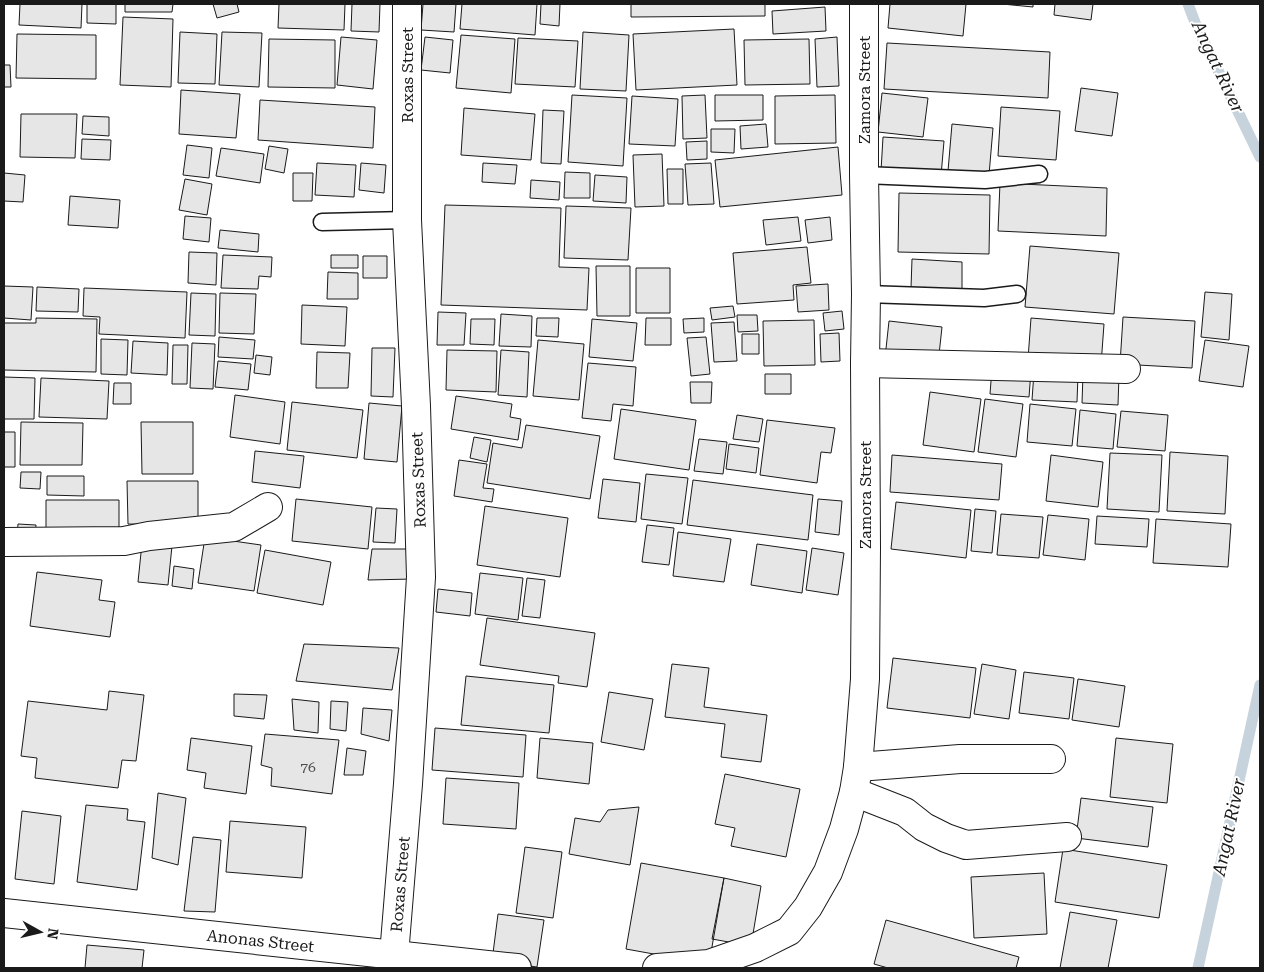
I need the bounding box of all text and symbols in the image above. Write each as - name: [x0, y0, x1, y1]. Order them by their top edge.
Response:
- water label: Angat River: [1188, 16, 1249, 117]
- street label: Roxas Street: [398, 27, 417, 123]
- street label: Zamora Street: [855, 36, 874, 144]
- street label: Roxas Street: [407, 432, 430, 528]
- street label: Zamora Street: [856, 441, 875, 549]
- house number: 76: [300, 759, 316, 775]
- water label: Angat River: [1208, 776, 1249, 879]
- street label: Roxas Street: [387, 836, 414, 933]
- north arrow: [15, 907, 65, 957]
- street label: Anonas Street: [206, 926, 315, 956]
- text: N: [44, 927, 62, 940]

